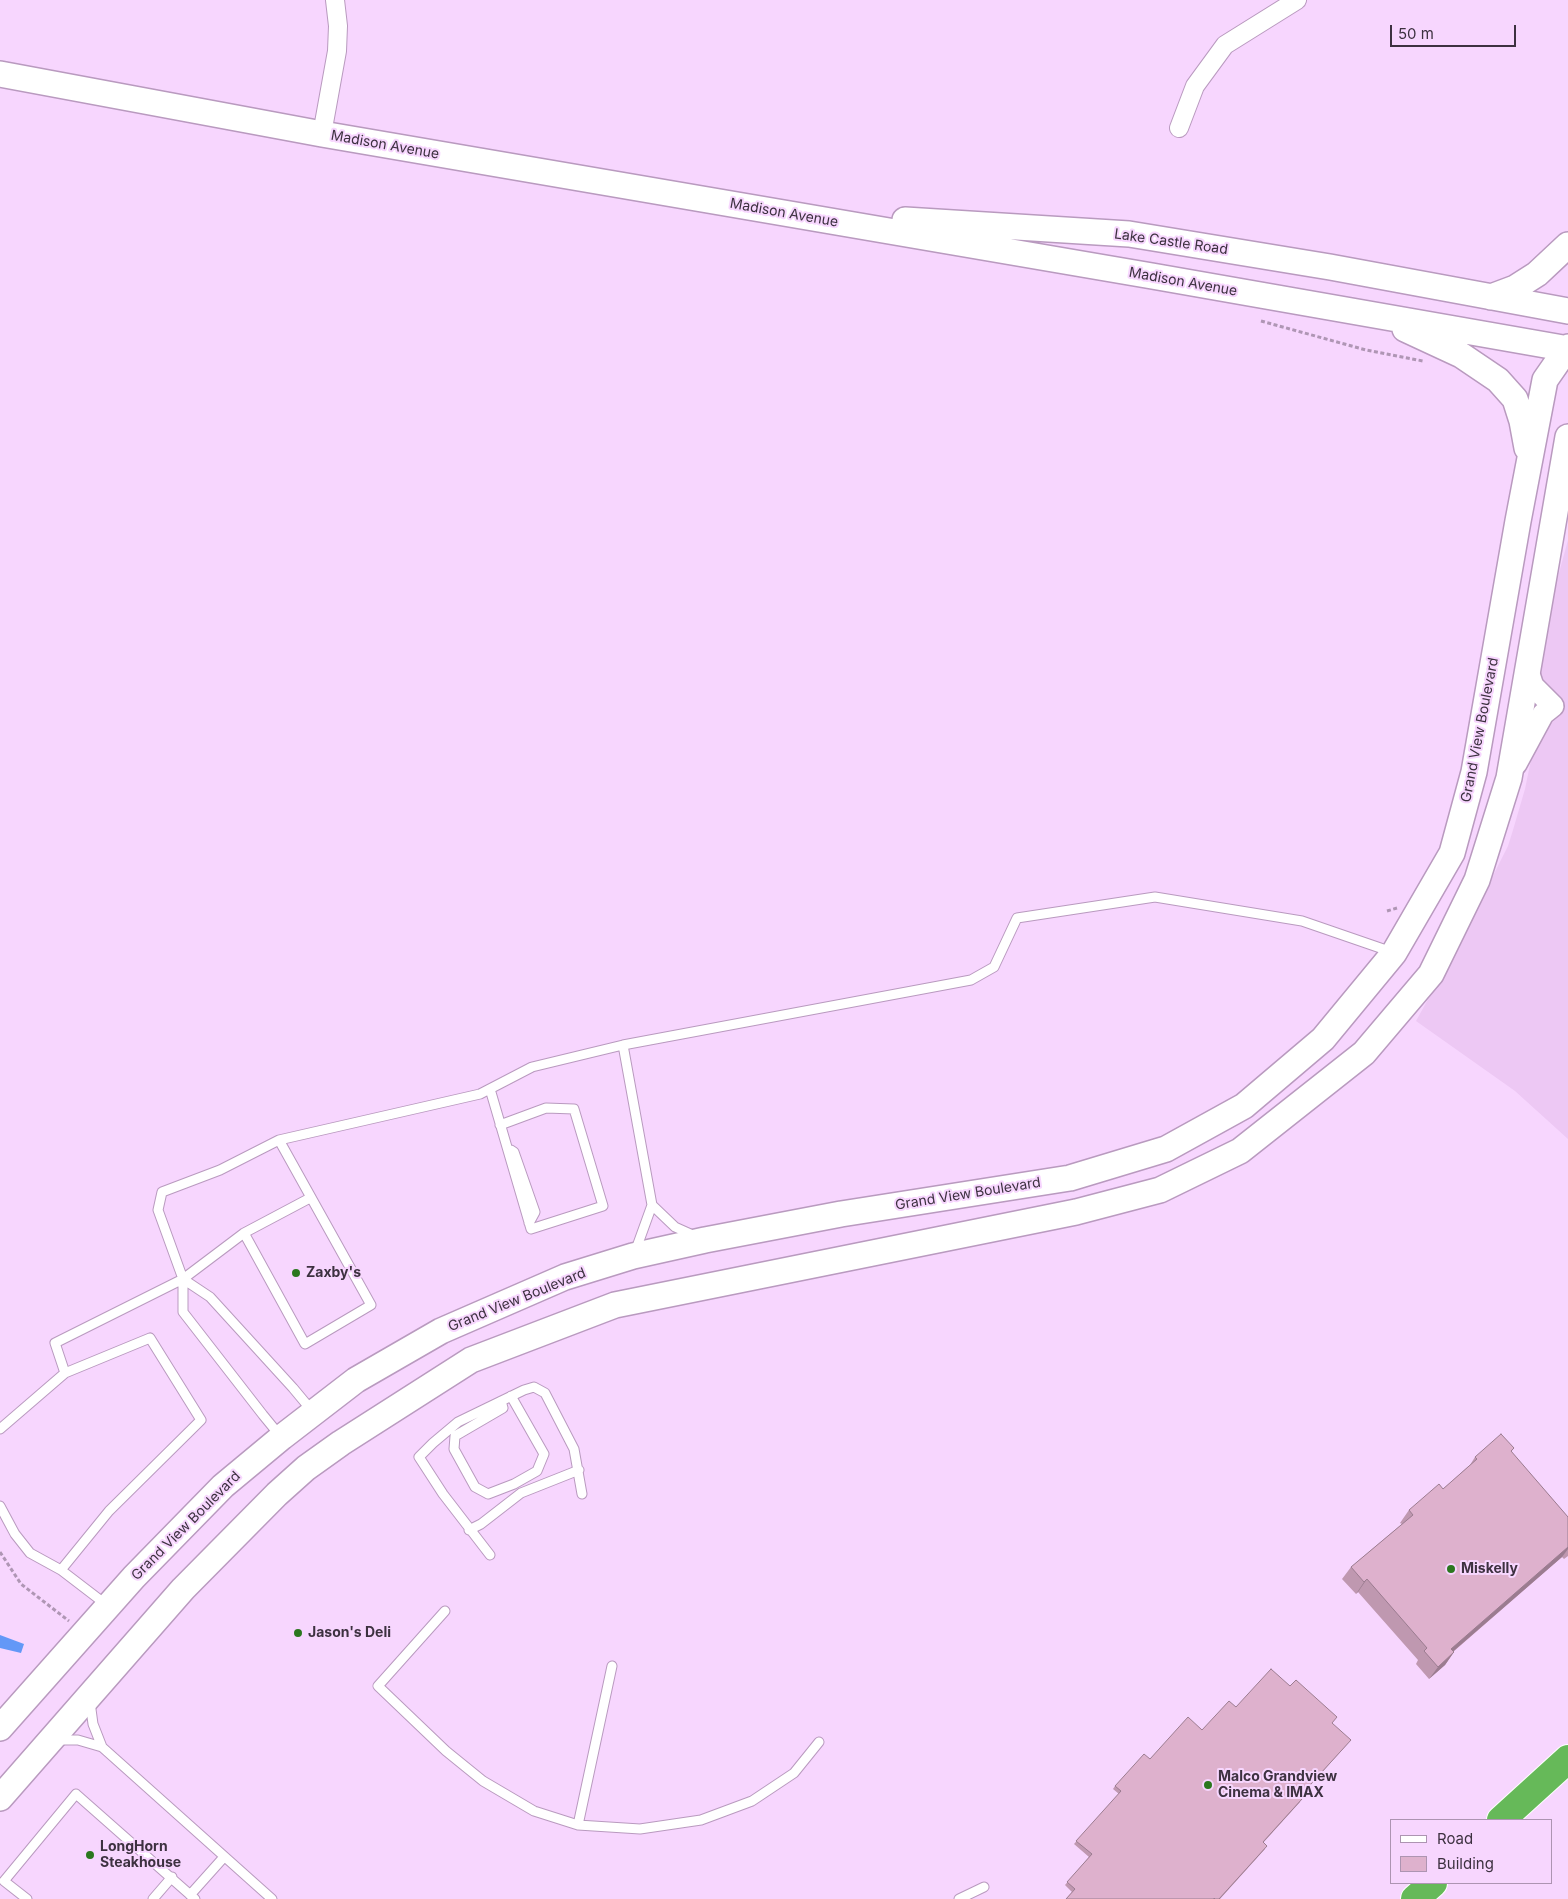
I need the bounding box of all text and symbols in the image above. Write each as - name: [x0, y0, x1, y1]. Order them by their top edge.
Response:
- scale bar: [1393, 15, 1519, 47]
- text: 50 m: [1398, 24, 1434, 43]
- street label: Madison Avenue: [330, 127, 440, 163]
- street label: Madison Avenue: [729, 195, 839, 231]
- street label: Lake Castle Road: [1113, 226, 1229, 258]
- street label: Madison Avenue: [1128, 264, 1238, 300]
- street label: Grand View Boulevard: [1458, 656, 1502, 804]
- street label: Grand View Boulevard: [894, 1174, 1042, 1214]
- place label: Zaxby's: [306, 1265, 361, 1281]
- street label: Grand View Boulevard: [446, 1265, 588, 1335]
- marker: Zaxby's: [290, 1267, 302, 1279]
- street label: Grand View Boulevard: [128, 1468, 244, 1584]
- place label: Miskelly: [1461, 1561, 1518, 1577]
- marker: Miskelly: [1445, 1563, 1457, 1575]
- place label: Jason's Deli: [308, 1625, 391, 1641]
- marker: Jason's Deli: [292, 1627, 304, 1639]
- place label: Malco Grandview Cinema & IMAX: [1218, 1769, 1337, 1801]
- marker: Malco Grandview Cinema & IMAX: [1202, 1779, 1214, 1791]
- legend: [1390, 1819, 1553, 1884]
- text: Road: [1437, 1829, 1473, 1848]
- place label: LongHorn Steakhouse: [100, 1839, 181, 1871]
- marker: LongHorn Steakhouse: [84, 1849, 96, 1861]
- text: Building: [1437, 1854, 1494, 1873]

